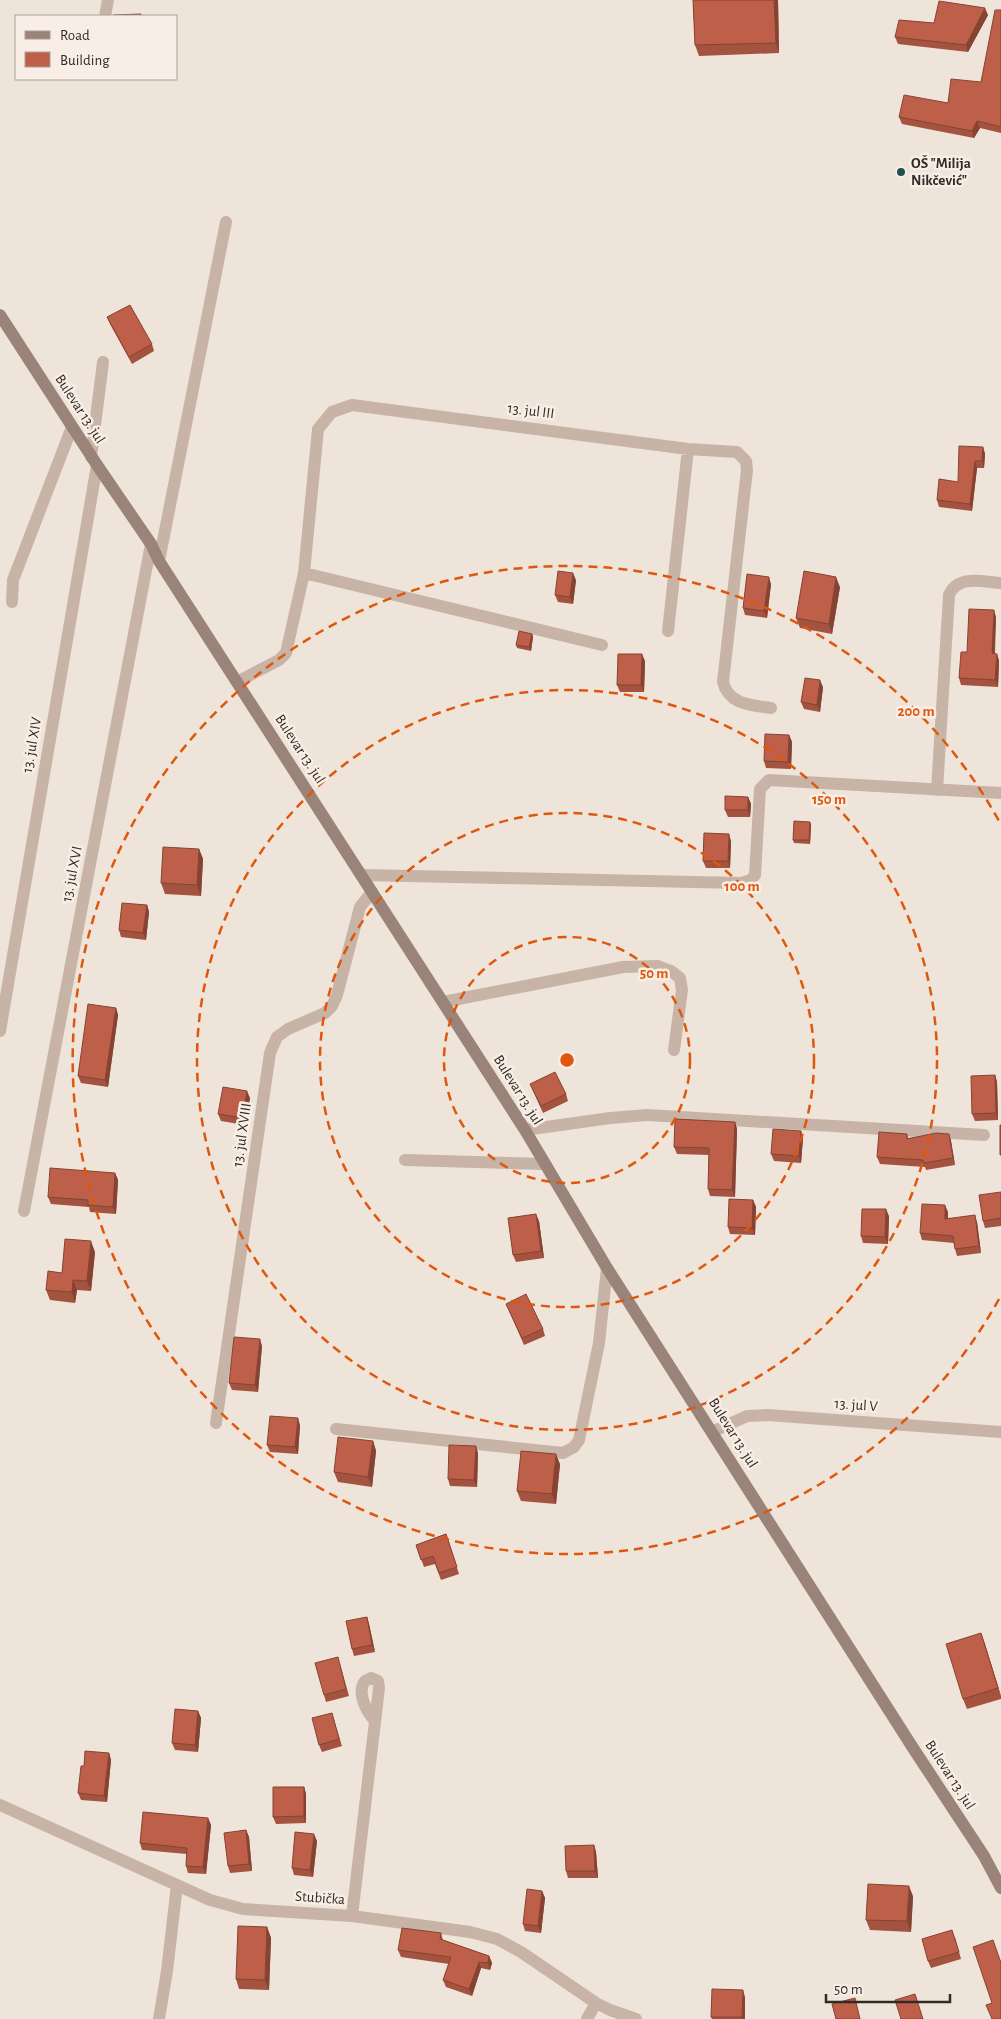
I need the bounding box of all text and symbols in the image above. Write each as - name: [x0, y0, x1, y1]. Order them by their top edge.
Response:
- legend: [15, 15, 178, 80]
- text: Road: [60, 28, 90, 43]
- text: Building: [60, 53, 110, 68]
- place label: OŠ "Milija Nikčević": [911, 155, 971, 188]
- marker: OŠ "Milija Nikčević": [895, 166, 907, 178]
- street label: Bulevar 13. jul: [52, 372, 108, 446]
- street label: 13. jul III: [507, 401, 555, 421]
- text: 200 m: [897, 704, 935, 719]
- street label: Bulevar 13. jul: [272, 712, 328, 786]
- street label: 13. jul XIV: [20, 716, 44, 774]
- text: 150 m: [812, 792, 846, 807]
- street label: 13. jul XVI: [59, 845, 85, 903]
- text: 100 m: [724, 879, 760, 894]
- text: 50 m: [640, 966, 668, 981]
- centre of rings: [558, 1051, 576, 1069]
- street label: Bulevar 13. jul: [491, 1052, 545, 1128]
- street label: 13. jul XVIII: [230, 1102, 254, 1168]
- street label: Bulevar 13. jul: [706, 1395, 760, 1471]
- street label: 13. jul V: [834, 1396, 879, 1414]
- street label: Bulevar 13. jul: [922, 1738, 978, 1812]
- street label: Stubička: [294, 1889, 346, 1907]
- scale bar: [826, 1972, 950, 2004]
- text: 50 m: [834, 1982, 863, 1997]

